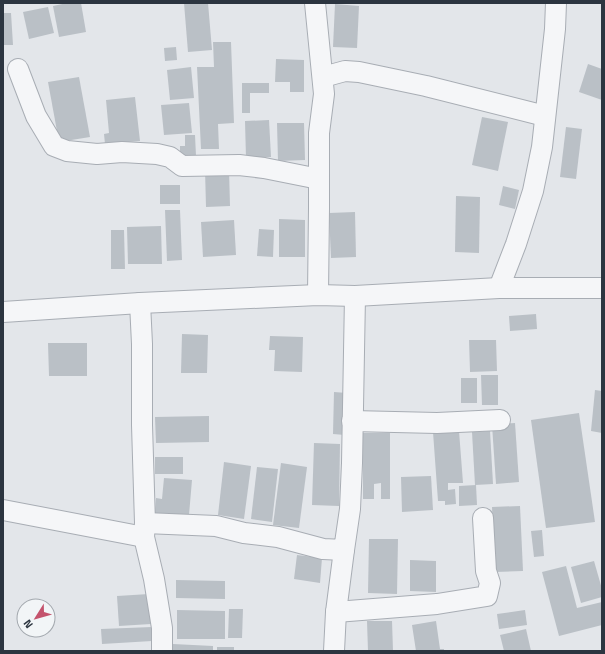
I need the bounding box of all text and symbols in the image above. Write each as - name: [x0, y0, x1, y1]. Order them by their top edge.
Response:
- north arrow: [16, 598, 56, 638]
- text: N: [19, 616, 37, 632]

